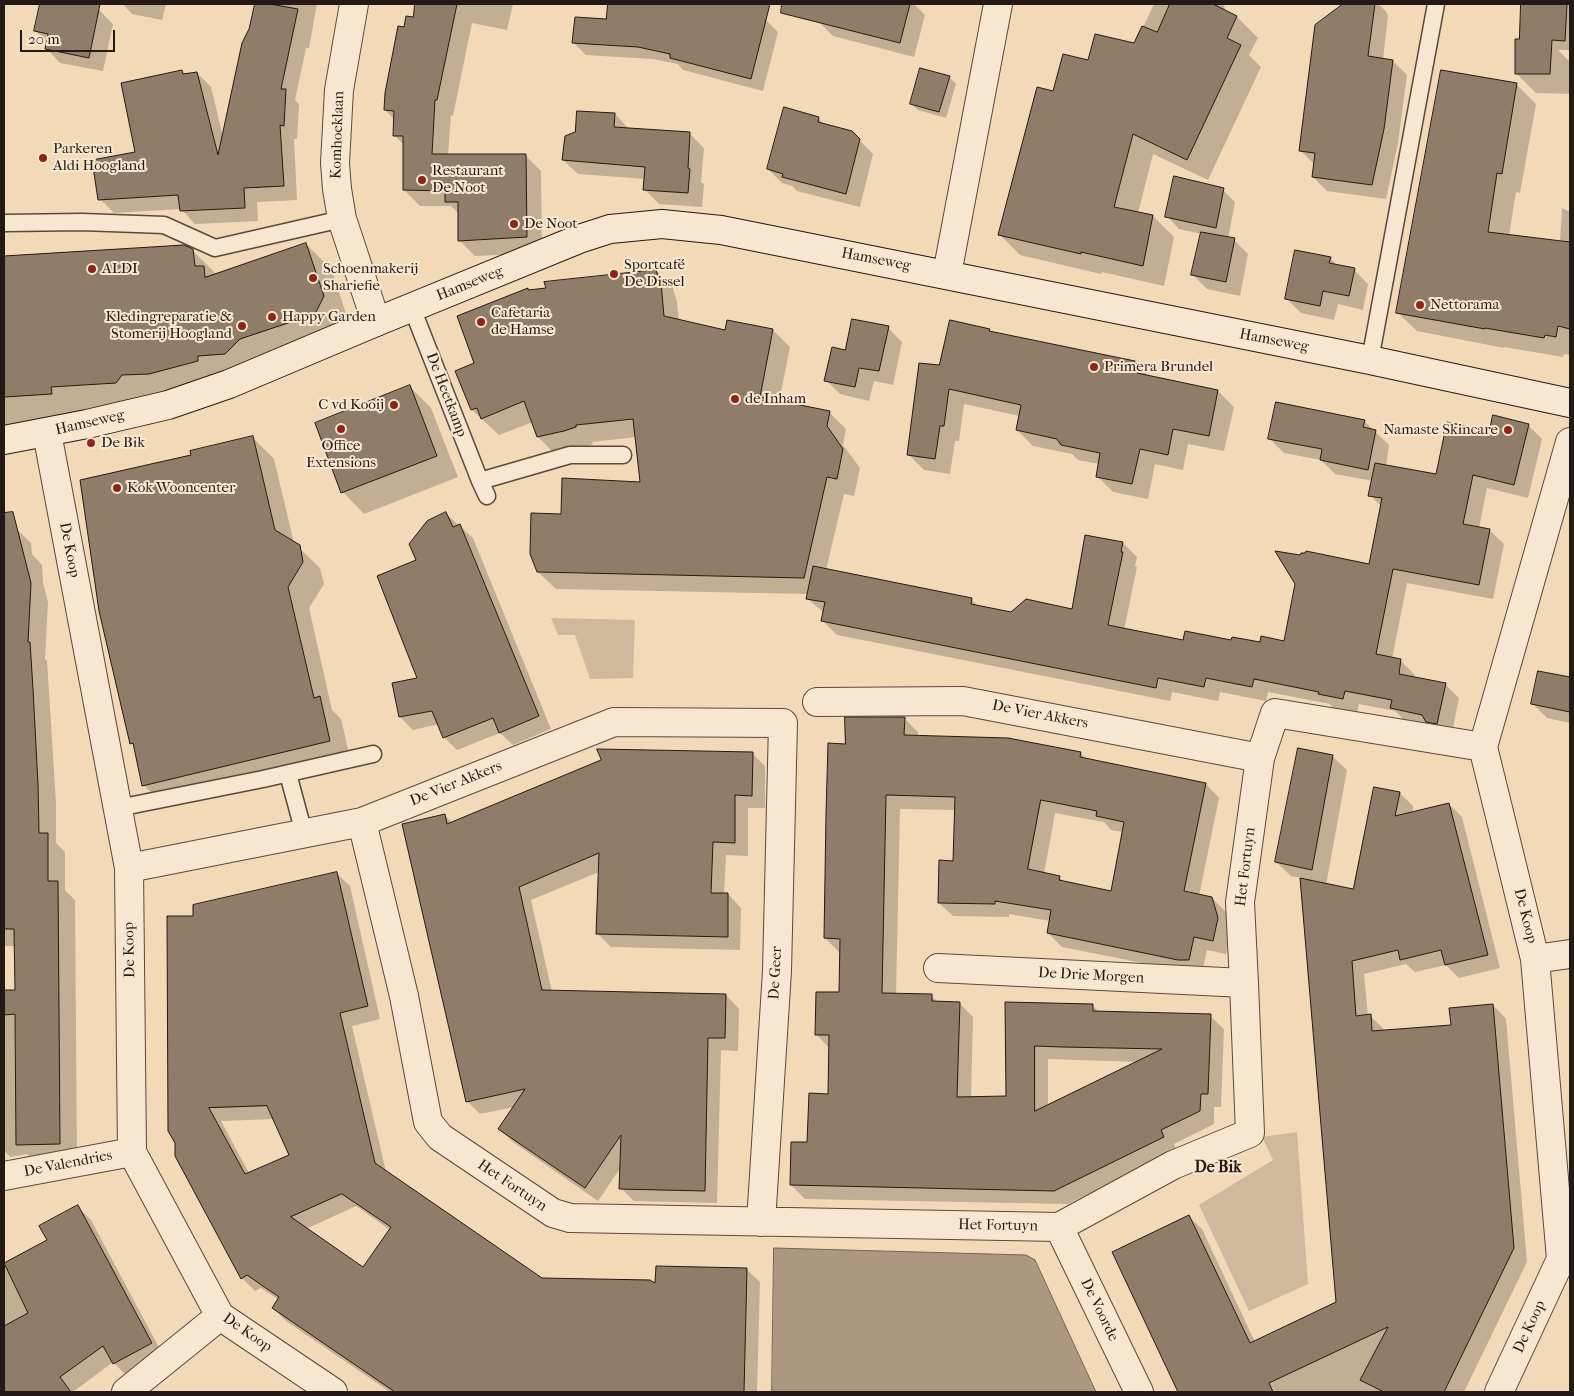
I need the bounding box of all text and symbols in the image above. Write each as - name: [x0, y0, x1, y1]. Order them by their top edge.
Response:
- scale bar: [22, 20, 118, 52]
- text: 20 m: [28, 30, 60, 48]
- street label: Komhoeklaan: [327, 90, 349, 180]
- place label: Parkeren Aldi Hoogland: [53, 140, 145, 175]
- marker: Parkeren Aldi Hoogland: [37, 152, 49, 164]
- place label: Restaurant De Noot: [432, 162, 504, 197]
- marker: Restaurant De Noot: [416, 174, 428, 186]
- place label: De Noot: [524, 215, 578, 233]
- marker: De Noot: [508, 218, 520, 230]
- street label: Hamseweg: [840, 244, 912, 276]
- place label: Sportcafé De Dissel: [624, 256, 685, 291]
- place label: ALDI: [102, 260, 138, 278]
- place label: Schoenmakerij Shariefie: [323, 260, 418, 295]
- street label: Hamseweg: [434, 262, 506, 306]
- marker: ALDI: [86, 263, 98, 275]
- marker: Sportcafé De Dissel: [608, 268, 620, 280]
- marker: Schoenmakerij Shariefie: [307, 272, 319, 284]
- place label: Nettorama: [1430, 296, 1499, 314]
- marker: Nettorama: [1414, 299, 1426, 311]
- place label: Cafetaria de Hamse: [491, 304, 554, 339]
- place label: Kledingreparatie & Stomerij Hoogland: [105, 308, 232, 343]
- place label: Happy Garden: [282, 308, 376, 326]
- marker: Happy Garden: [266, 311, 278, 323]
- marker: Cafetaria de Hamse: [475, 316, 487, 328]
- marker: Kledingreparatie & Stomerij Hoogland: [236, 320, 248, 332]
- street label: Hamseweg: [1238, 325, 1310, 357]
- street label: De Heetkamp: [422, 350, 470, 440]
- place label: Primera Brundel: [1104, 358, 1213, 376]
- marker: Primera Brundel: [1088, 361, 1100, 373]
- place label: de Inham: [745, 390, 806, 408]
- marker: de Inham: [729, 393, 741, 405]
- place label: C vd Kooij: [318, 396, 384, 414]
- marker: C vd Kooij: [388, 399, 400, 411]
- street label: Hamseweg: [54, 406, 126, 440]
- place label: Namaste Skincare: [1383, 421, 1498, 439]
- marker: Office Extensions: [335, 423, 347, 435]
- marker: Namaste Skincare: [1502, 424, 1514, 436]
- place label: De Bik: [101, 434, 145, 452]
- marker: De Bik: [85, 437, 97, 449]
- place label: Office Extensions: [306, 437, 376, 472]
- place label: Kok Wooncenter: [127, 479, 235, 497]
- marker: Kok Wooncenter: [111, 482, 123, 494]
- street label: De Koop: [55, 521, 83, 579]
- street label: De Vier Akkers: [990, 697, 1090, 733]
- street label: De Vier Akkers: [407, 757, 505, 811]
- street label: Het Fortuyn: [1232, 826, 1260, 908]
- street label: De Koop: [1509, 887, 1541, 945]
- street label: De Koop: [121, 922, 139, 978]
- street label: De Geer: [766, 946, 786, 1000]
- street label: De Drie Morgen: [1037, 964, 1145, 988]
- street label: De Valendries: [22, 1147, 114, 1181]
- street label: Het Fortuyn: [474, 1156, 550, 1216]
- district label: De Bik: [1195, 1158, 1241, 1178]
- street label: Het Fortuyn: [958, 1216, 1038, 1236]
- street label: De Voorde: [1076, 1276, 1122, 1344]
- street label: De Koop: [1510, 1298, 1550, 1356]
- street label: De Koop: [219, 1310, 275, 1356]

